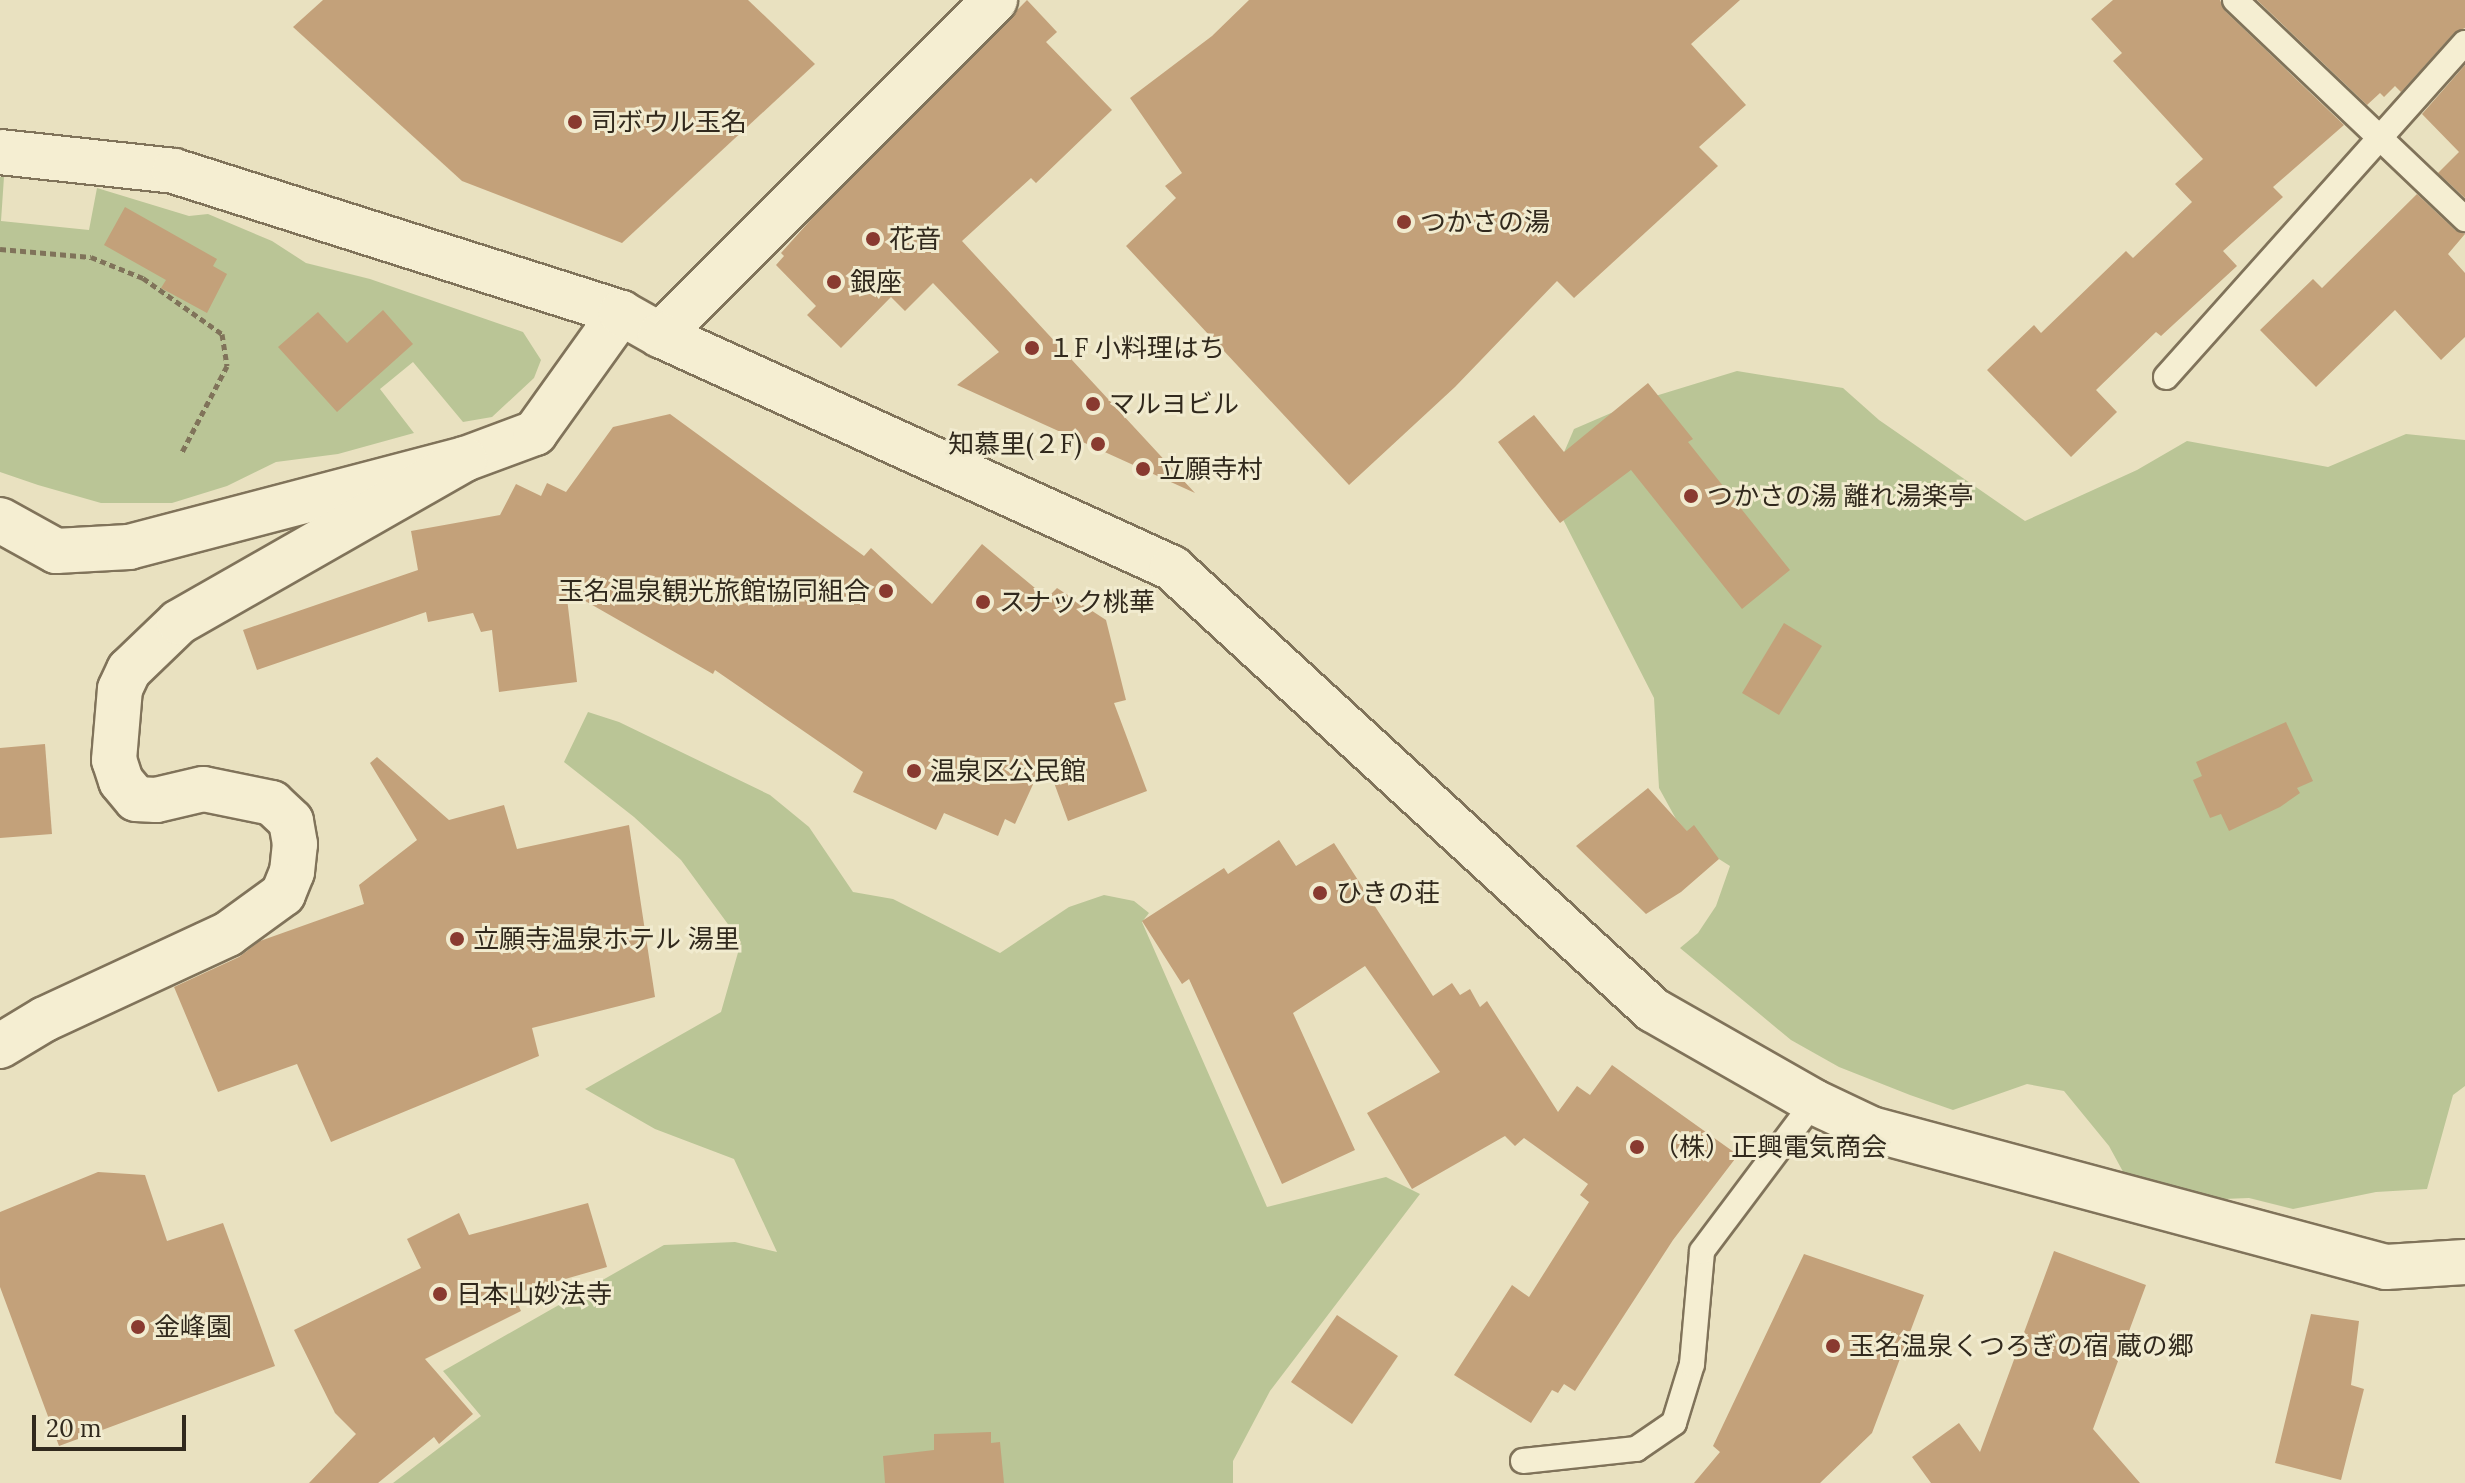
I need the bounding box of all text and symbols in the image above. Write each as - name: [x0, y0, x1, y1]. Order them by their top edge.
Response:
- place label: 司ボウル玉名: [591, 106, 747, 138]
- marker: 司ボウル玉名: [566, 113, 584, 131]
- place label: つかさの湯: [1420, 206, 1550, 238]
- marker: つかさの湯: [1395, 213, 1413, 231]
- place label: 花音: [889, 223, 941, 255]
- marker: 花音: [864, 230, 882, 248]
- place label: 銀座: [850, 266, 902, 298]
- marker: 銀座: [825, 273, 843, 291]
- place label: １F 小料理はち: [1048, 332, 1225, 364]
- marker: １F 小料理はち: [1023, 339, 1041, 357]
- place label: マルヨビル: [1109, 388, 1239, 420]
- marker: マルヨビル: [1084, 395, 1102, 413]
- place label: 知慕里(２F): [948, 428, 1082, 460]
- marker: 知慕里(２F): [1089, 435, 1107, 453]
- place label: 立願寺村: [1159, 453, 1263, 485]
- marker: 立願寺村: [1134, 460, 1152, 478]
- place label: つかさの湯 離れ湯楽亭: [1707, 480, 1974, 512]
- marker: つかさの湯 離れ湯楽亭: [1682, 487, 1700, 505]
- place label: 玉名温泉観光旅館協同組合: [558, 575, 870, 607]
- marker: 玉名温泉観光旅館協同組合: [877, 582, 895, 600]
- place label: スナック桃華: [999, 586, 1155, 618]
- marker: スナック桃華: [974, 593, 992, 611]
- place label: 温泉区公民館: [930, 755, 1086, 787]
- marker: 温泉区公民館: [905, 762, 923, 780]
- place label: ひきの荘: [1336, 877, 1440, 909]
- marker: ひきの荘: [1311, 884, 1329, 902]
- place label: 立願寺温泉ホテル 湯里: [473, 923, 740, 955]
- marker: 立願寺温泉ホテル 湯里: [448, 930, 466, 948]
- place label: （株）正興電気商会: [1653, 1131, 1887, 1163]
- marker: （株）正興電気商会: [1628, 1138, 1646, 1156]
- place label: 日本山妙法寺: [456, 1278, 612, 1310]
- marker: 日本山妙法寺: [431, 1285, 449, 1303]
- place label: 金峰園: [154, 1311, 232, 1343]
- marker: 金峰園: [129, 1318, 147, 1336]
- place label: 玉名温泉くつろぎの宿 蔵の郷: [1849, 1330, 2194, 1362]
- marker: 玉名温泉くつろぎの宿 蔵の郷: [1824, 1337, 1842, 1355]
- scale bar: [36, 1399, 190, 1449]
- text: 20 m: [46, 1413, 102, 1444]

